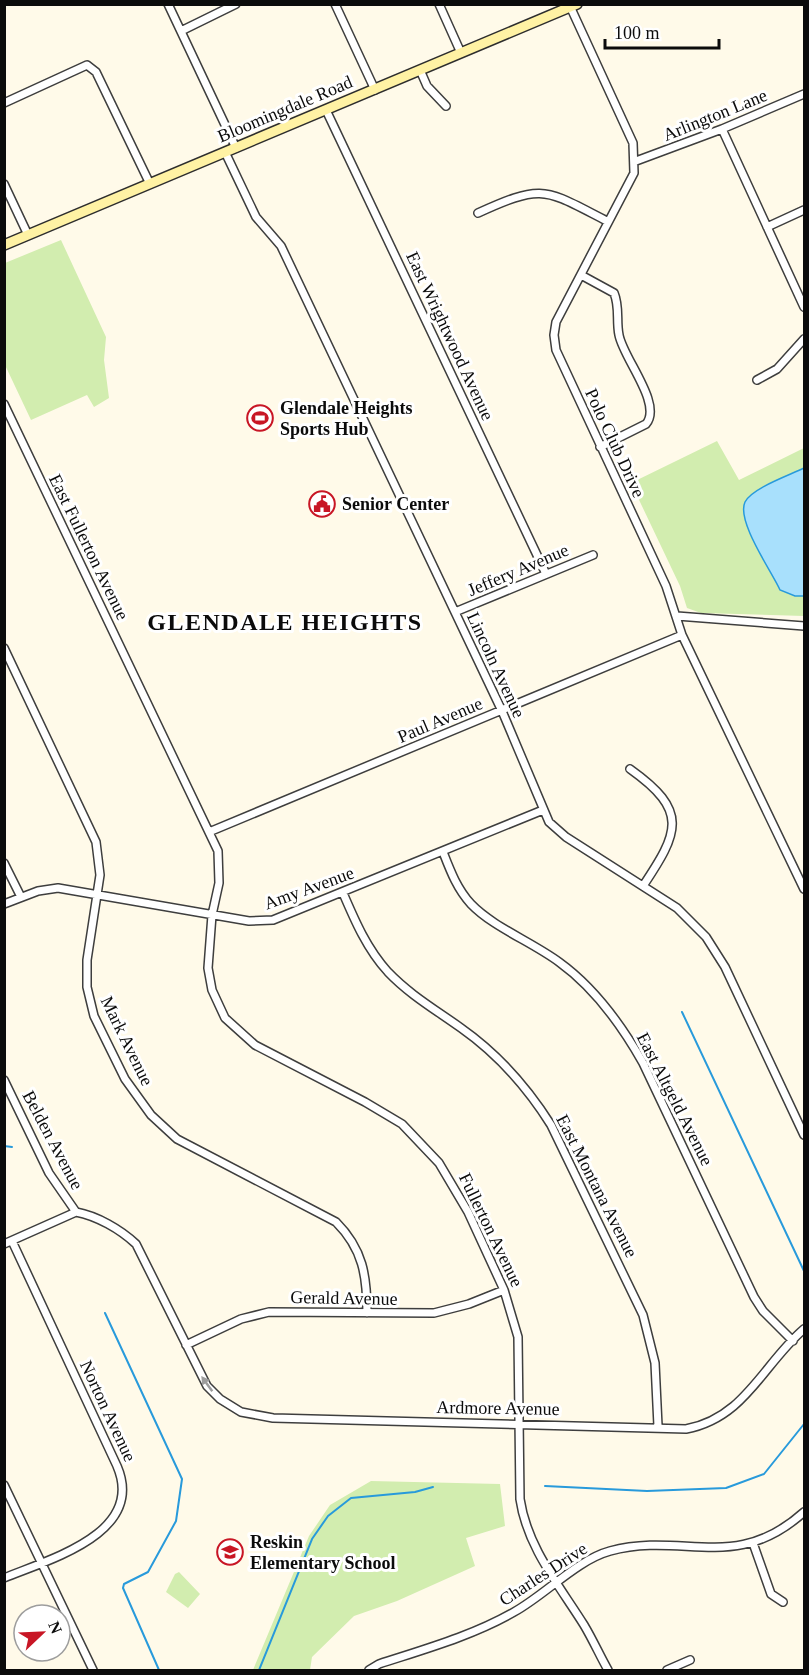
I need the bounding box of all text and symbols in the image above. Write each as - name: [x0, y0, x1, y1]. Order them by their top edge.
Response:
- scale bar: [605, 12, 719, 50]
- text: 100 m: [614, 23, 660, 43]
- street label: Bloomingdale Road: [215, 72, 355, 146]
- street label: Arlington Lane: [660, 85, 770, 145]
- street label: East Wrightwood Avenue: [402, 249, 498, 423]
- street label: Polo Club Drive: [581, 385, 649, 501]
- place label: Glendale Heights Sports Hub: [280, 398, 413, 439]
- sports icon: Glendale Heights Sports Hub: [245, 403, 275, 433]
- street label: East Fullerton Avenue: [45, 471, 133, 623]
- public building icon: Senior Center: [307, 489, 337, 519]
- place label: Senior Center: [342, 494, 449, 514]
- street label: Jeffery Avenue: [464, 540, 572, 600]
- district label: GLENDALE HEIGHTS: [147, 609, 423, 635]
- street label: Lincoln Avenue: [463, 609, 529, 721]
- street label: Paul Avenue: [395, 693, 485, 747]
- street label: Amy Avenue: [261, 863, 357, 913]
- street label: Mark Avenue: [97, 993, 157, 1089]
- street label: East Altgeld Avenue: [633, 1029, 717, 1169]
- street label: Belden Avenue: [19, 1087, 87, 1193]
- street label: East Montana Avenue: [552, 1111, 642, 1261]
- street label: Fullerton Avenue: [455, 1170, 527, 1290]
- street label: Gerald Avenue: [290, 1287, 398, 1309]
- street label: Norton Avenue: [76, 1357, 140, 1465]
- one-way arrow: [201, 1377, 213, 1393]
- street label: Ardmore Avenue: [436, 1397, 560, 1419]
- place label: Reskin Elementary School: [250, 1532, 396, 1573]
- school or university icon: Reskin Elementary School: [215, 1537, 245, 1567]
- street label: Charles Drive: [495, 1538, 591, 1610]
- north arrow: [12, 1603, 72, 1663]
- text: N: [45, 1619, 66, 1636]

